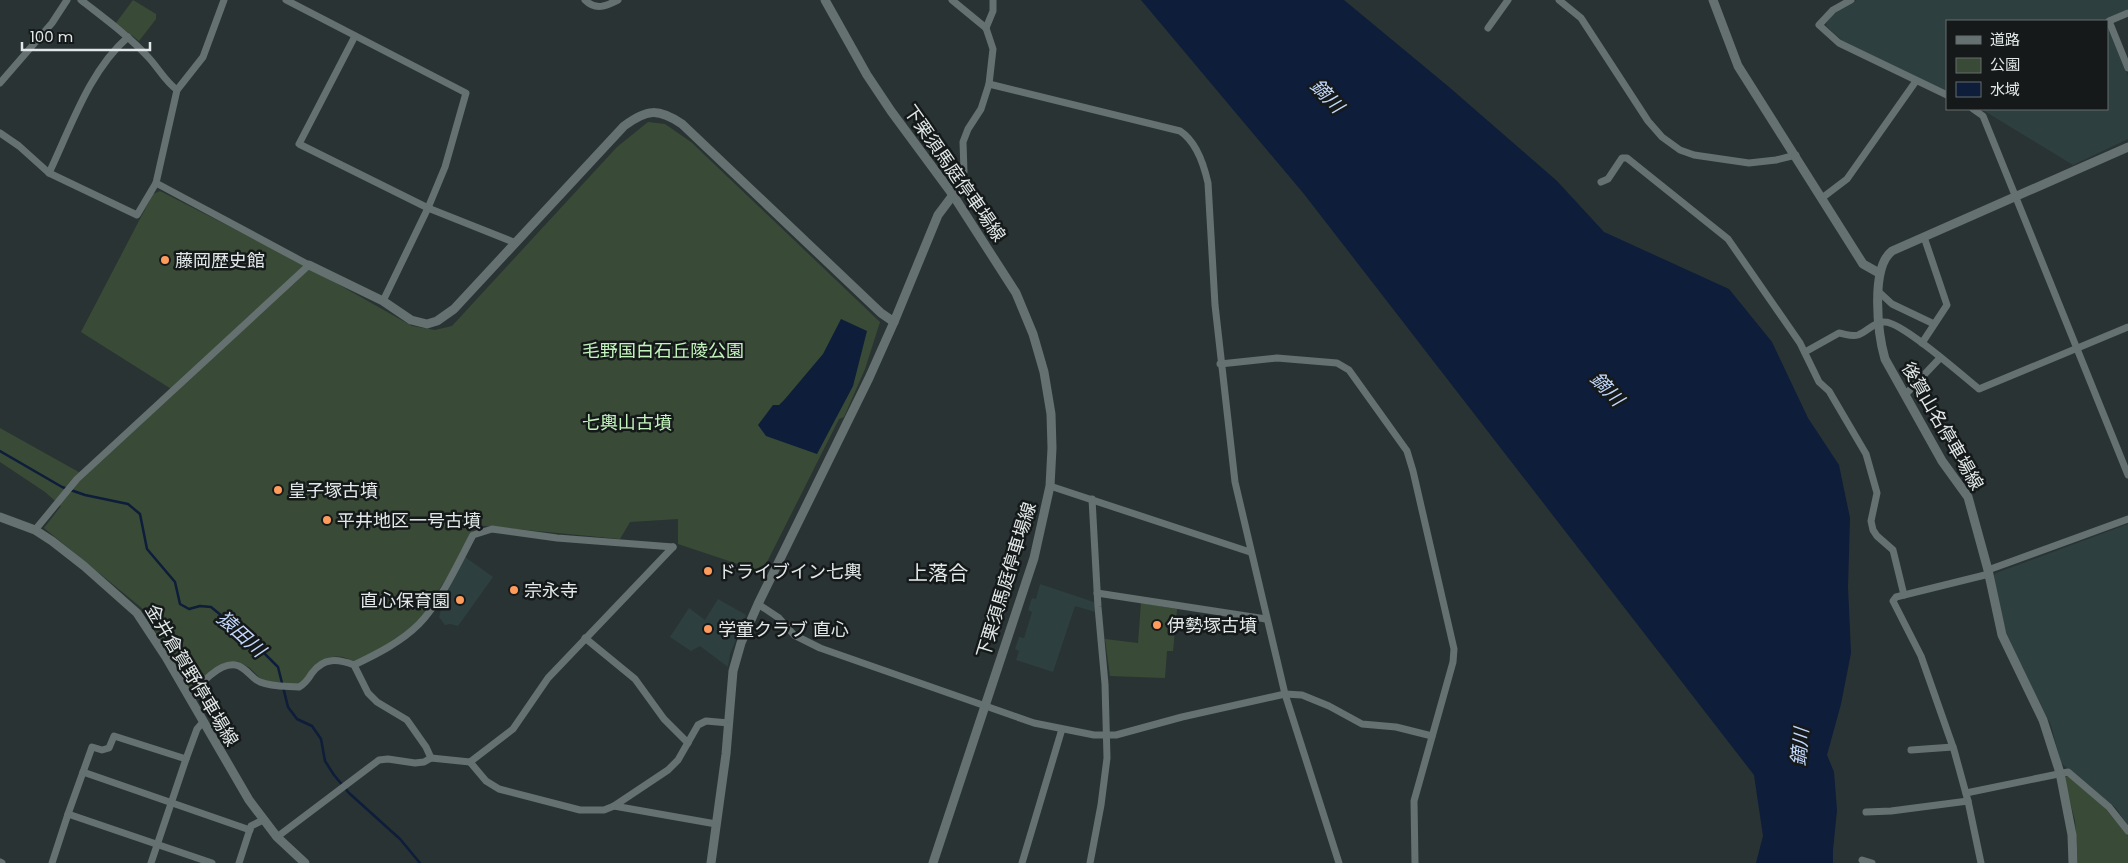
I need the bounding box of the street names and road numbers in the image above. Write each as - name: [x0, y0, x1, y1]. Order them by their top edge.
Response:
- street label: 下栗須馬庭停車場線: [898, 99, 1012, 247]
- street label: 後賀山名停車場線: [1896, 357, 1990, 495]
- street label: 下栗須馬庭停車場線: [970, 499, 1042, 661]
- street label: 金井倉賀野停車場線: [140, 599, 244, 751]

